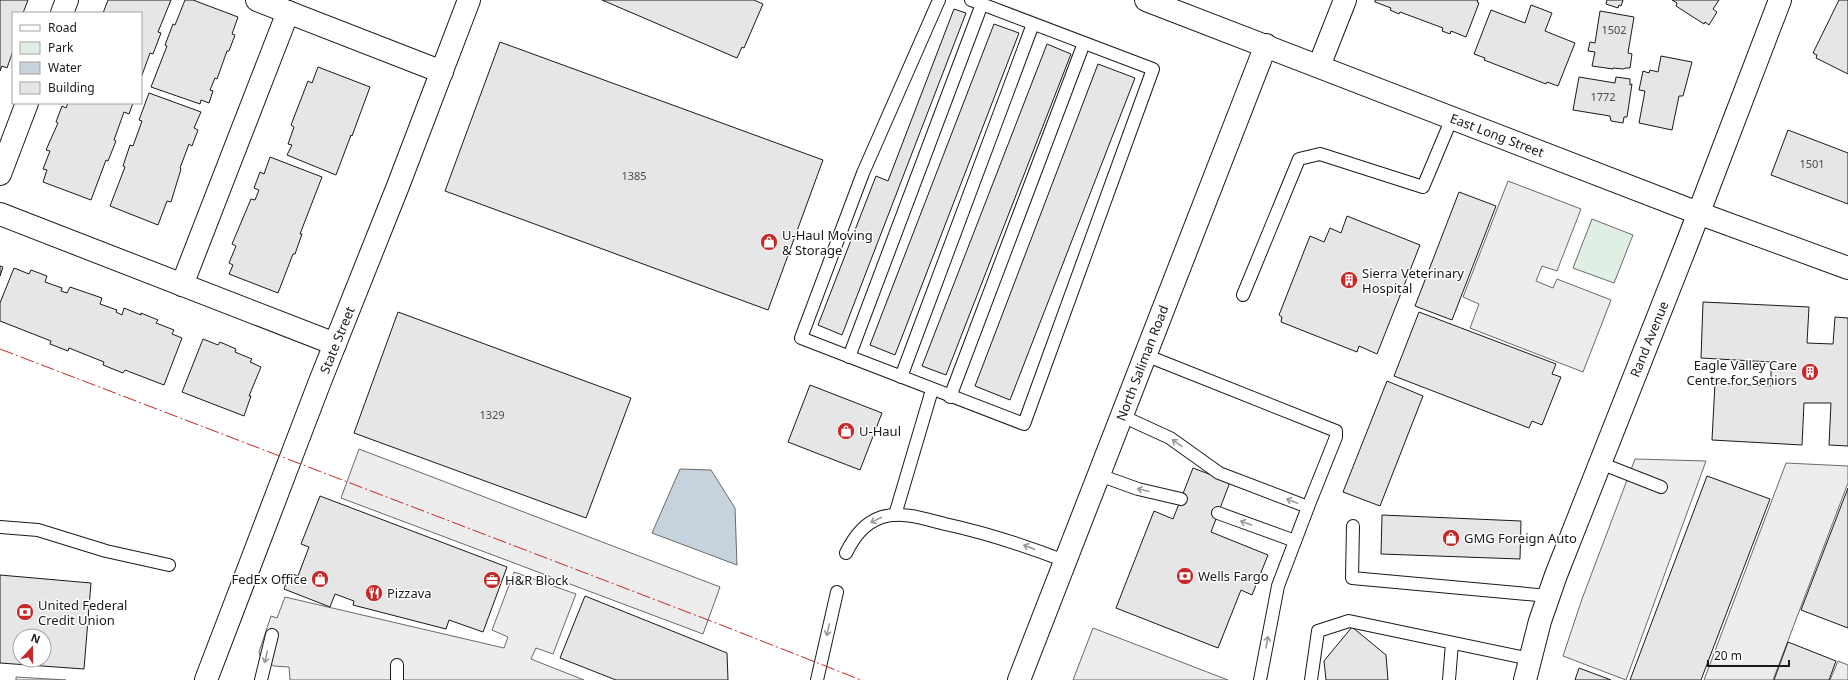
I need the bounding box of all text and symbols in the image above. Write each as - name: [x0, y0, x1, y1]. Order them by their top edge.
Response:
- legend: [12, 12, 142, 104]
- text: Road: [48, 19, 77, 36]
- house number: 1502: [1601, 22, 1627, 37]
- text: Park: [48, 39, 74, 56]
- text: Water: [48, 59, 82, 76]
- text: Building: [48, 79, 95, 96]
- house number: 1772: [1590, 89, 1616, 104]
- street label: East Long Street: [1447, 109, 1547, 161]
- house number: 1501: [1799, 156, 1825, 171]
- house number: 1385: [621, 168, 647, 183]
- place label: U-Haul Moving & Storage: [782, 226, 873, 259]
- shop icon: U-Haul Moving & Storage: [759, 232, 779, 252]
- place label: Sierra Veterinary Hospital: [1362, 264, 1464, 297]
- building icon: Sierra Veterinary Hospital: [1339, 270, 1359, 290]
- street label: Rand Avenue: [1626, 298, 1672, 380]
- street label: North Saliman Road: [1112, 303, 1172, 423]
- street label: State Street: [315, 304, 359, 376]
- place label: Eagle Valley Care Centre for Seniors: [1686, 356, 1797, 389]
- building icon: Eagle Valley Care Centre for Seniors: [1800, 362, 1820, 382]
- house number: 1329: [479, 407, 505, 422]
- shop icon: U-Haul: [836, 421, 856, 441]
- place label: U-Haul: [859, 422, 901, 440]
- one-way arrow: [1172, 439, 1183, 447]
- one-way arrow: [1137, 486, 1150, 493]
- one-way arrow: [1287, 497, 1299, 505]
- one-way arrow: [870, 517, 882, 524]
- one-way arrow: [1240, 518, 1252, 526]
- shop icon: GMG Foreign Auto: [1441, 528, 1461, 548]
- place label: GMG Foreign Auto: [1464, 529, 1577, 547]
- one-way arrow: [1023, 542, 1035, 550]
- bank icon: Wells Fargo: [1175, 566, 1195, 586]
- place label: Wells Fargo: [1198, 567, 1269, 585]
- shop icon: FedEx Office: [310, 569, 330, 589]
- place label: FedEx Office: [231, 570, 307, 588]
- office icon: H&R Block: [482, 570, 502, 590]
- place label: H&R Block: [505, 571, 569, 589]
- restaurant icon: Pizzava: [364, 583, 384, 603]
- place label: Pizzava: [387, 584, 432, 602]
- place label: United Federal Credit Union: [38, 596, 127, 629]
- bank icon: United Federal Credit Union: [15, 602, 35, 622]
- one-way arrow: [824, 623, 832, 636]
- north arrow: [12, 628, 52, 668]
- text: N: [29, 630, 43, 647]
- one-way arrow: [1264, 636, 1272, 649]
- scale bar: [1708, 642, 1789, 668]
- text: 20 m: [1714, 647, 1742, 664]
- one-way arrow: [262, 650, 270, 663]

